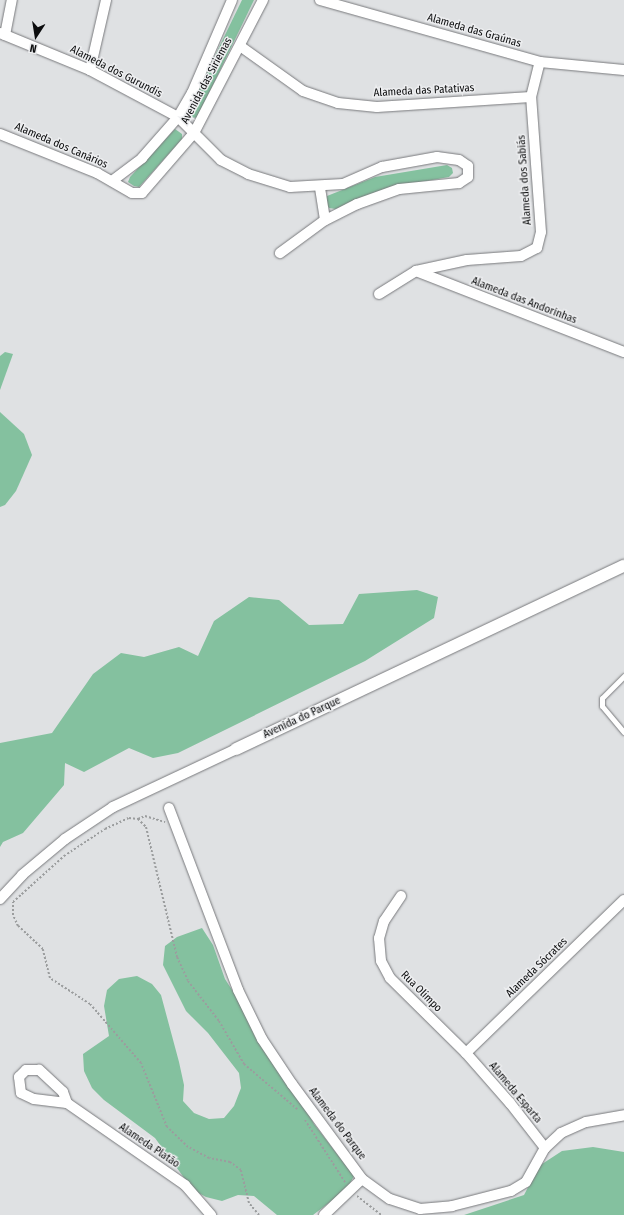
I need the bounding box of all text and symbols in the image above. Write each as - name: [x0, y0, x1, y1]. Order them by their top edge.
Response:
- street label: Alameda das Graúnas: [426, 11, 522, 51]
- north arrow: [16, 16, 56, 56]
- street label: Avenida das Siriemas: [179, 36, 235, 126]
- text: N: [29, 41, 38, 55]
- street label: Alameda dos Gurundis: [68, 43, 164, 101]
- street label: Alameda das Patativas: [373, 82, 475, 100]
- street label: Alameda dos Canários: [12, 120, 110, 172]
- street label: Alameda dos Sabiás: [515, 135, 535, 225]
- street label: Alameda das Andorinhas: [469, 275, 579, 327]
- street label: Avenida do Parque: [261, 694, 343, 742]
- street label: Alameda Sócrates: [504, 935, 570, 1001]
- street label: Rua Olimpo: [398, 969, 444, 1015]
- street label: Alameda Esparta: [486, 1060, 544, 1126]
- street label: Alameda do Parque: [305, 1085, 369, 1163]
- street label: Alameda Platão: [116, 1121, 182, 1171]

